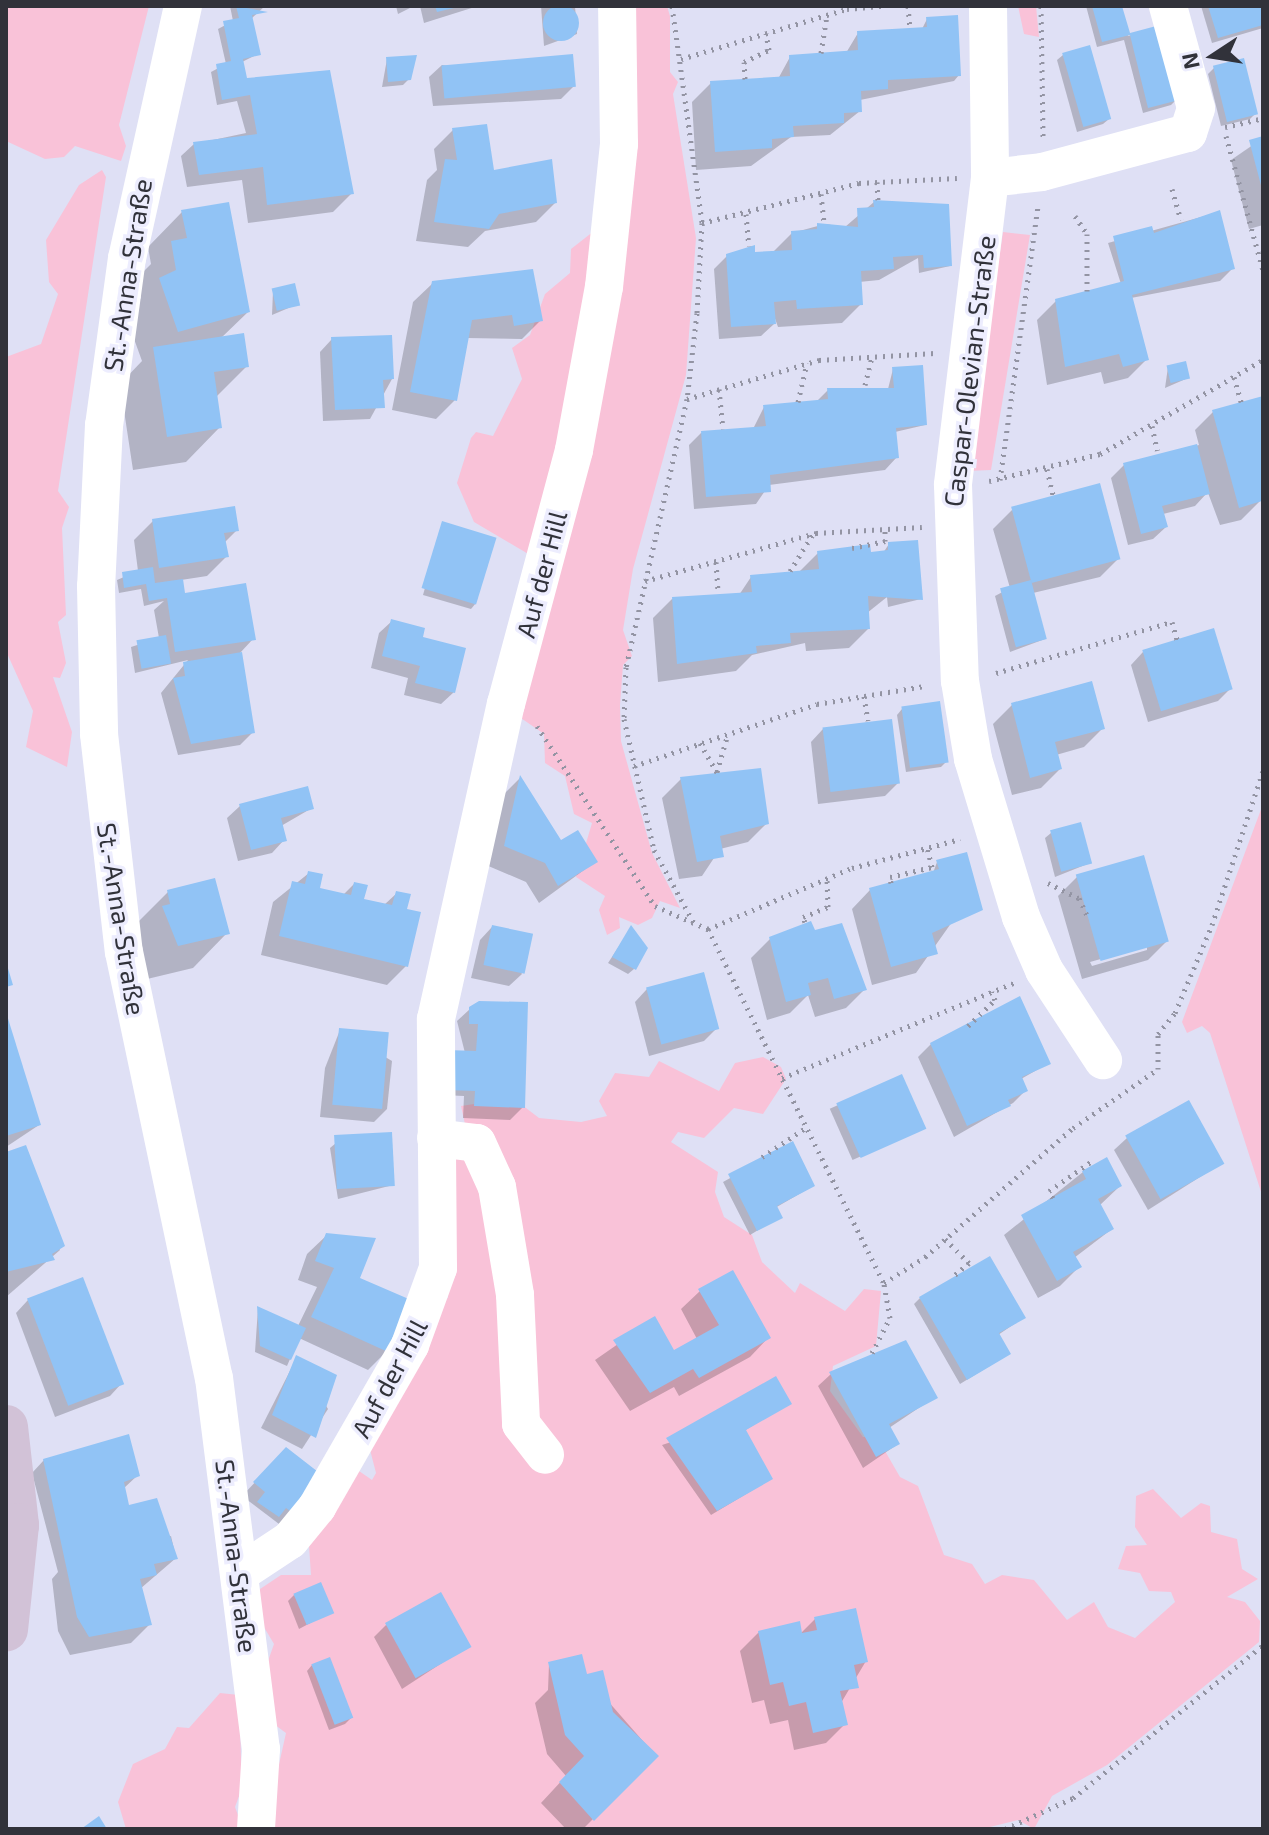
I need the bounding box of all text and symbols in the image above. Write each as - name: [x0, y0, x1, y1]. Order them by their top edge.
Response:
- north arrow: [1173, 16, 1253, 96]
- text: N: [1175, 51, 1204, 71]
- street label: St.-Anna-Straße: [96, 176, 158, 374]
- street label: Caspar-Olevian-Straße: [937, 234, 1001, 508]
- street label: Auf der Hill: [509, 507, 573, 641]
- street label: St.-Anna-Straße: [91, 820, 153, 1018]
- street label: Auf der Hill: [344, 1313, 434, 1443]
- street label: St.-Anna-Straße: [210, 1458, 264, 1654]

